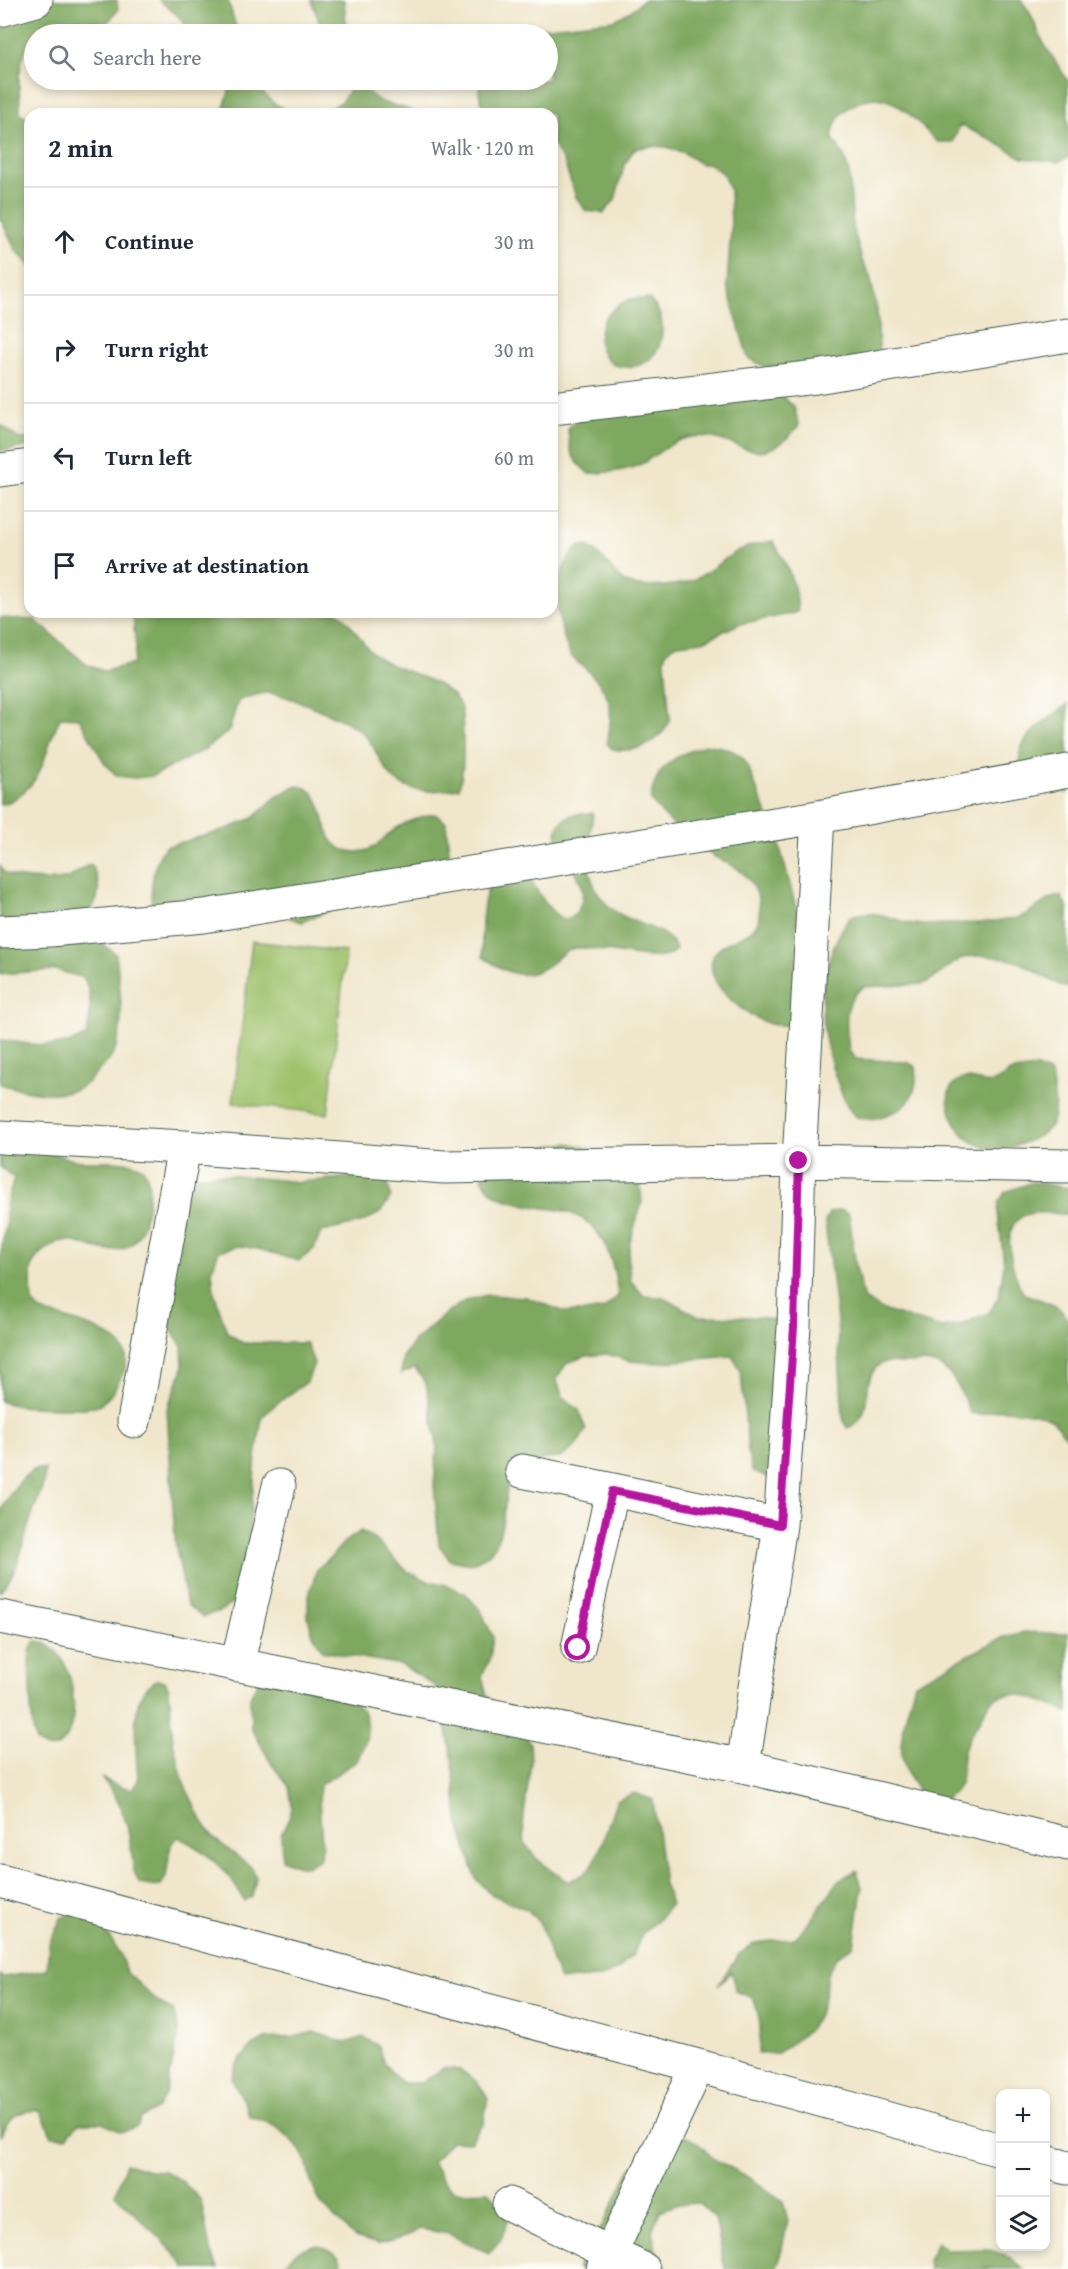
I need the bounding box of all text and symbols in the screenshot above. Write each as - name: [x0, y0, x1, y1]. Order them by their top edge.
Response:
- search box: [24, 24, 558, 90]
- icon: search: [45, 41, 78, 74]
- text: Search here: [93, 41, 202, 73]
- text: 2 min: [48, 128, 113, 167]
- text: Walk · 120 m: [431, 133, 534, 162]
- icon: ahead: [48, 225, 81, 258]
- text: Continue: [105, 225, 194, 257]
- text: 30 m: [494, 227, 534, 256]
- icon: right: [48, 333, 81, 366]
- text: Turn right: [105, 333, 208, 365]
- text: 30 m: [494, 335, 534, 364]
- icon: left: [48, 441, 81, 474]
- text: Turn left: [105, 441, 192, 473]
- text: 60 m: [494, 443, 534, 472]
- icon: arrive: [48, 549, 81, 582]
- text: Arrive at destination: [105, 549, 309, 581]
- route end: [785, 1147, 811, 1173]
- route start: [564, 1634, 590, 1660]
- map controls: [996, 2089, 1050, 2251]
- button: +: [996, 2089, 1050, 2143]
- button: −: [996, 2143, 1050, 2197]
- button: layers: [996, 2197, 1050, 2251]

